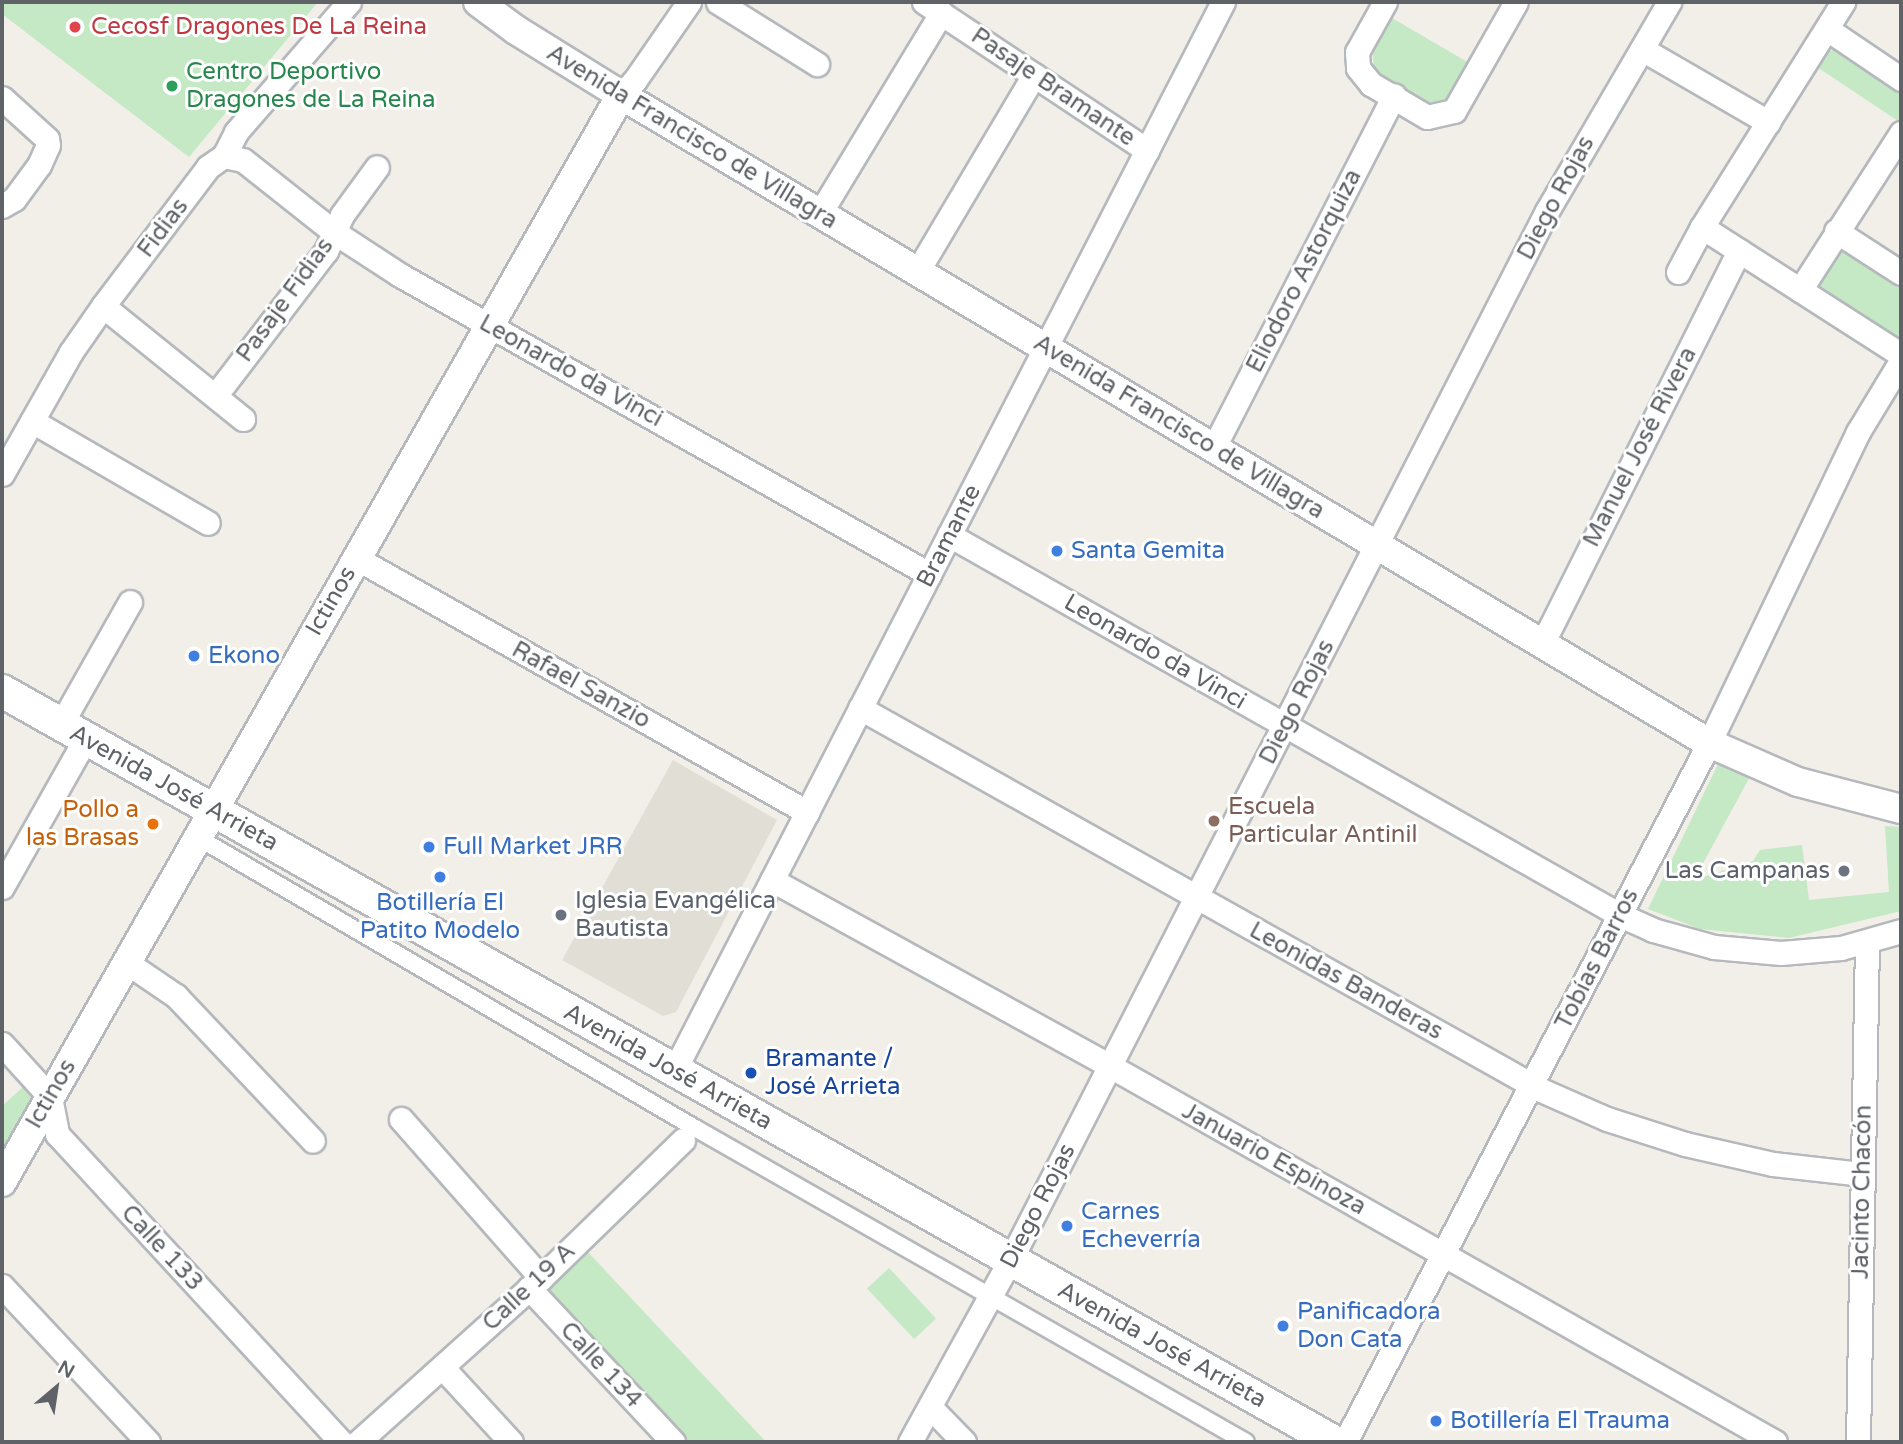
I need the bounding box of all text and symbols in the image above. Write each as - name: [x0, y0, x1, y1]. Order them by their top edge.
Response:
- place label: Cecosf Dragones De La Reina: [91, 13, 427, 41]
- marker: Cecosf Dragones De La Reina: [65, 17, 85, 37]
- street label: Pasaje Bramante: [966, 22, 1140, 152]
- street label: Avenida Francisco de Villagra: [541, 39, 843, 235]
- place label: Centro Deportivo Dragones de La Reina: [186, 58, 435, 114]
- marker: Centro Deportivo Dragones de La Reina: [164, 78, 180, 94]
- street label: Diego Rojas: [1511, 131, 1601, 265]
- street label: Eliodoro Astorquiza: [1240, 165, 1368, 377]
- street label: Fidias: [132, 193, 194, 263]
- street label: Pasaje Fidias: [230, 232, 340, 368]
- street label: Leonardo da Vinci: [474, 309, 668, 433]
- street label: Avenida Francisco de Villagra: [1028, 329, 1330, 525]
- street label: Manuel José Rivera: [1577, 342, 1703, 552]
- street label: Bramante: [911, 480, 987, 592]
- place label: Santa Gemita: [1071, 537, 1225, 565]
- marker: Santa Gemita: [1049, 543, 1065, 559]
- street label: Ictinos: [300, 561, 362, 641]
- street label: Leonardo da Vinci: [1059, 588, 1251, 716]
- street label: Rafael Sanzio: [507, 635, 655, 735]
- street label: Diego Rojas: [1253, 635, 1341, 769]
- place label: Ekono: [208, 642, 280, 670]
- marker: Ekono: [186, 648, 202, 664]
- street label: Avenida José Arrieta: [65, 719, 283, 857]
- place label: Escuela Particular Antinil: [1228, 793, 1417, 849]
- place label: Pollo a las Brasas: [26, 796, 139, 852]
- marker: Escuela Particular Antinil: [1206, 813, 1222, 829]
- marker: Pollo a las Brasas: [145, 816, 161, 832]
- place label: Full Market JRR: [443, 833, 623, 861]
- marker: Full Market JRR: [421, 839, 437, 855]
- place label: Las Campanas: [1664, 857, 1830, 885]
- marker: Las Campanas: [1836, 863, 1852, 879]
- marker: Botillería El Patito Modelo: [432, 869, 448, 885]
- street label: Tobías Barros: [1549, 884, 1645, 1034]
- place label: Iglesia Evangélica Bautista: [575, 887, 776, 943]
- place label: Botillería El Patito Modelo: [360, 889, 520, 945]
- marker: Iglesia Evangélica Bautista: [553, 907, 569, 923]
- street label: Leonidas Banderas: [1244, 916, 1448, 1046]
- street label: Avenida José Arrieta: [559, 998, 777, 1136]
- place label: Bramante / José Arrieta: [765, 1045, 900, 1101]
- street label: Ictinos: [20, 1054, 82, 1134]
- marker: Bramante / José Arrieta: [743, 1065, 759, 1081]
- street label: Januario Espinoza: [1177, 1097, 1371, 1221]
- street label: Jacinto Chacón: [1846, 1105, 1878, 1279]
- street label: Diego Rojas: [994, 1139, 1082, 1273]
- place label: Carnes Echeverría: [1081, 1198, 1201, 1254]
- street label: Calle 133: [115, 1199, 209, 1297]
- marker: Carnes Echeverría: [1059, 1218, 1075, 1234]
- street label: Calle 19 A: [477, 1237, 581, 1337]
- street label: Avenida José Arrieta: [1053, 1276, 1271, 1414]
- place label: Panificadora Don Cata: [1297, 1298, 1441, 1354]
- street label: Calle 134: [554, 1316, 648, 1414]
- marker: Panificadora Don Cata: [1275, 1318, 1291, 1334]
- north arrow: [21, 1353, 91, 1423]
- text: N: [54, 1356, 78, 1383]
- place label: Botillería El Trauma: [1450, 1407, 1670, 1435]
- marker: Botillería El Trauma: [1428, 1413, 1444, 1429]

